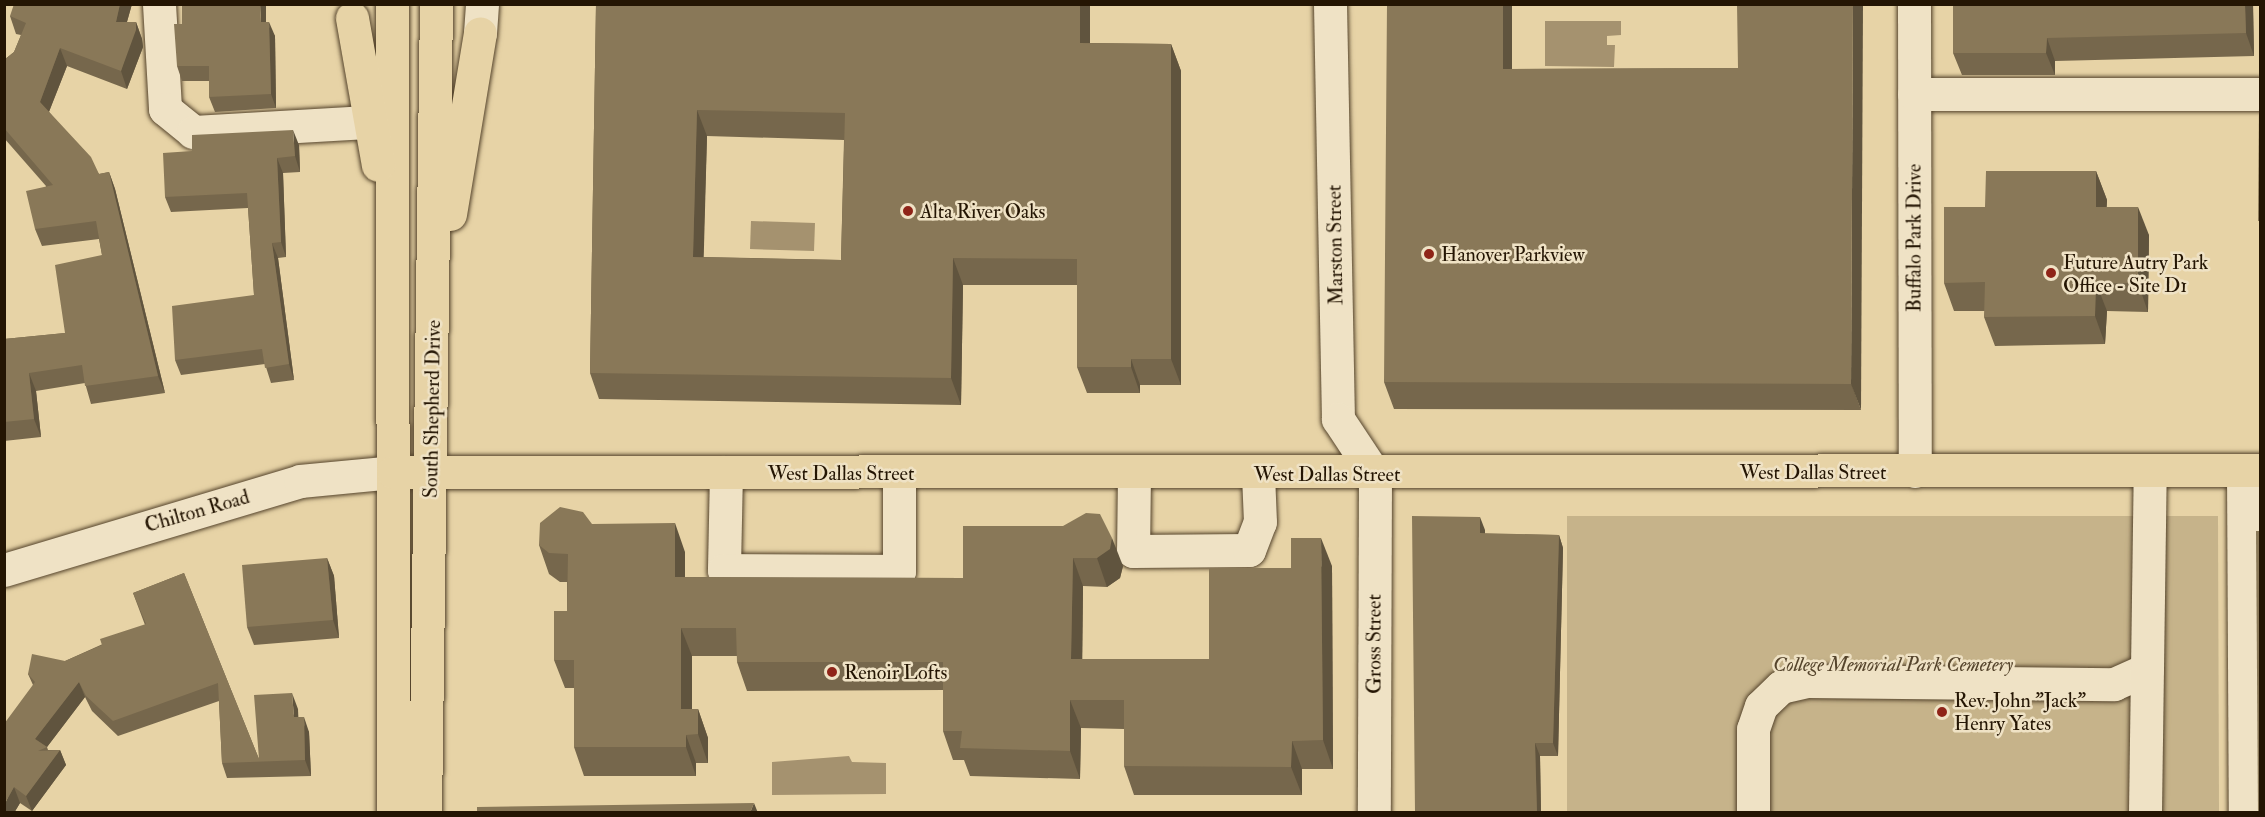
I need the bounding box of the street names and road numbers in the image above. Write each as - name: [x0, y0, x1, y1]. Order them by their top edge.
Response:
- street label: Buffalo Park Drive: [1902, 164, 1926, 312]
- street label: Marston Street: [1322, 185, 1348, 305]
- street label: South Shepherd Drive: [418, 320, 446, 498]
- street label: West Dallas Street: [1740, 460, 1886, 484]
- street label: West Dallas Street: [768, 461, 914, 485]
- street label: West Dallas Street: [1254, 462, 1400, 486]
- street label: Chilton Road: [142, 485, 252, 537]
- street label: Gross Street: [1362, 594, 1386, 694]

